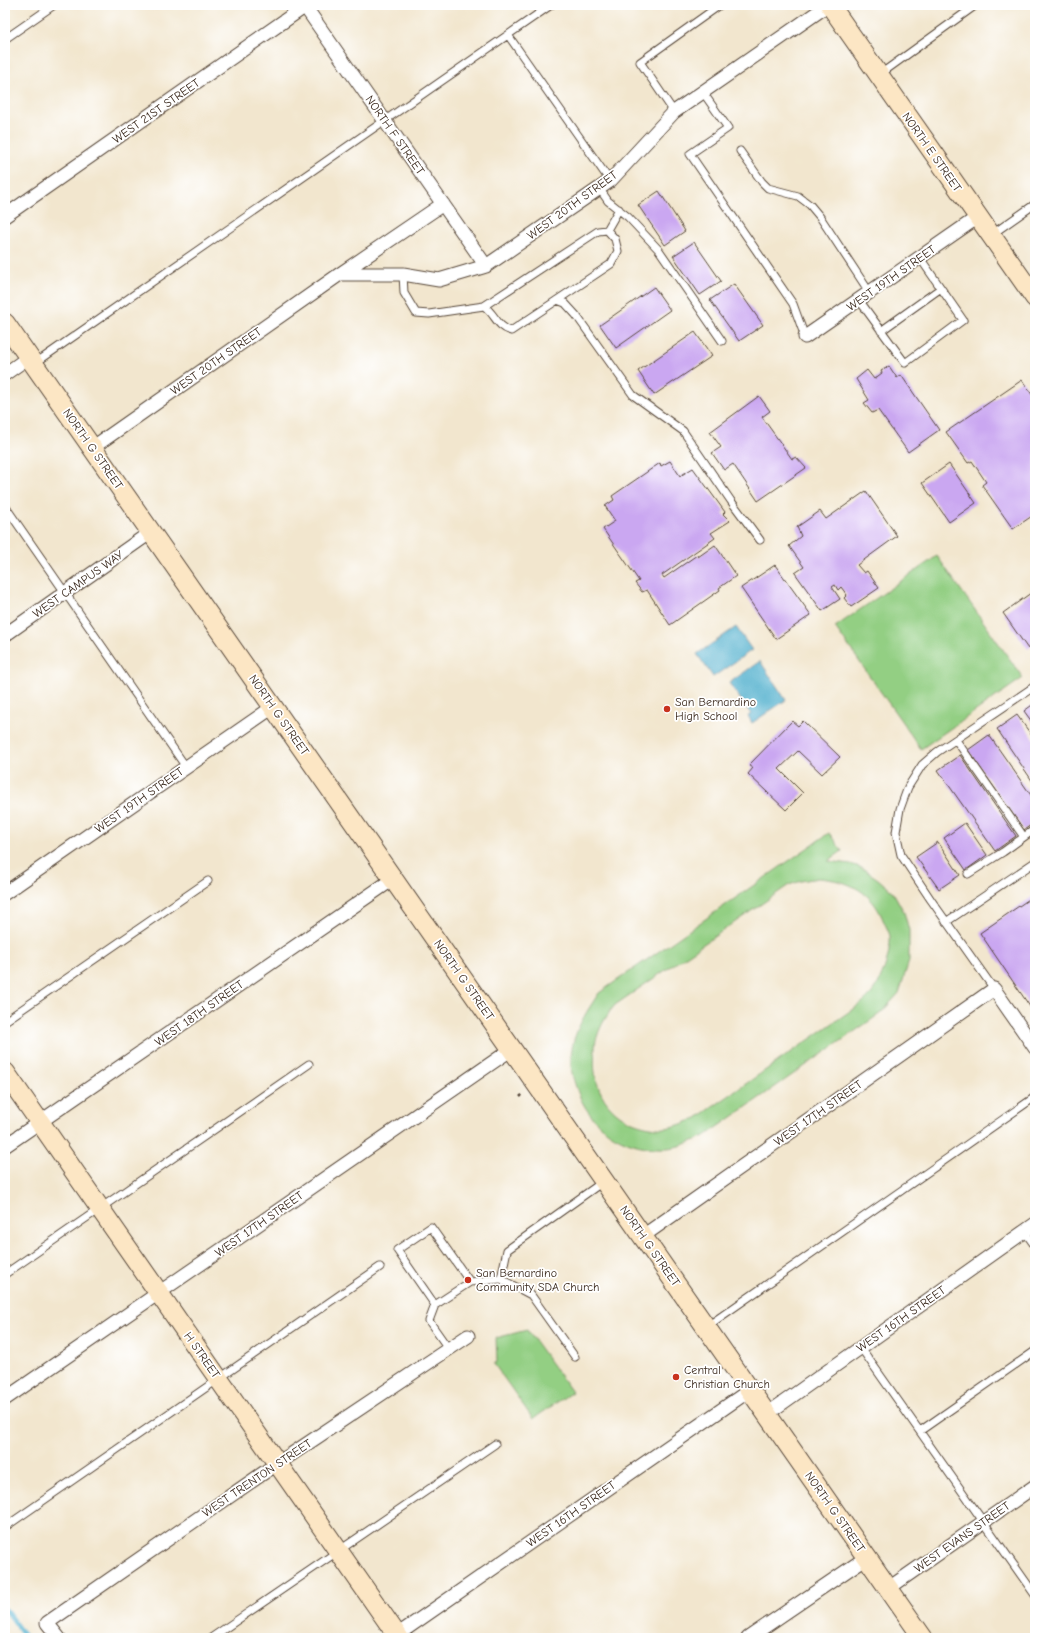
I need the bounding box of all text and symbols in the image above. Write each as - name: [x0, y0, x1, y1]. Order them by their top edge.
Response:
- street label: WEST 21ST STREET: [110, 75, 203, 146]
- street label: NORTH F STREET: [362, 93, 428, 178]
- street label: NORTH E STREET: [899, 110, 965, 195]
- street label: WEST 20TH STREET: [524, 167, 620, 242]
- street label: WEST 19TH STREET: [844, 242, 939, 314]
- street label: WEST 20TH STREET: [168, 324, 265, 398]
- street label: NORTH G STREET: [60, 406, 126, 493]
- street label: WEST CAMPUS WAY: [30, 547, 127, 621]
- street label: NORTH G STREET: [246, 672, 312, 759]
- place label: San Bernardino High School: [675, 695, 756, 723]
- marker: San Bernardino High School: [662, 704, 672, 714]
- street label: WEST 19TH STREET: [92, 764, 187, 836]
- street label: NORTH G STREET: [431, 937, 497, 1024]
- street label: WEST 18TH STREET: [152, 977, 247, 1049]
- street label: WEST 17TH STREET: [771, 1077, 865, 1149]
- street label: WEST 17TH STREET: [212, 1188, 306, 1260]
- street label: NORTH G STREET: [617, 1203, 683, 1290]
- place label: San Bernardino Community SDA Church: [476, 1266, 600, 1294]
- marker: San Bernardino Community SDA Church: [463, 1275, 473, 1285]
- street label: WEST 16TH STREET: [854, 1283, 949, 1355]
- street label: H STREET: [181, 1329, 223, 1382]
- place label: Central Christian Church: [684, 1363, 770, 1391]
- marker: Central Christian Church: [671, 1372, 681, 1382]
- street label: WEST TRENTON STREET: [200, 1436, 315, 1520]
- street label: NORTH G STREET: [802, 1469, 868, 1556]
- street label: WEST 16TH STREET: [524, 1478, 619, 1550]
- street label: WEST EVANS STREET: [911, 1498, 1013, 1575]

